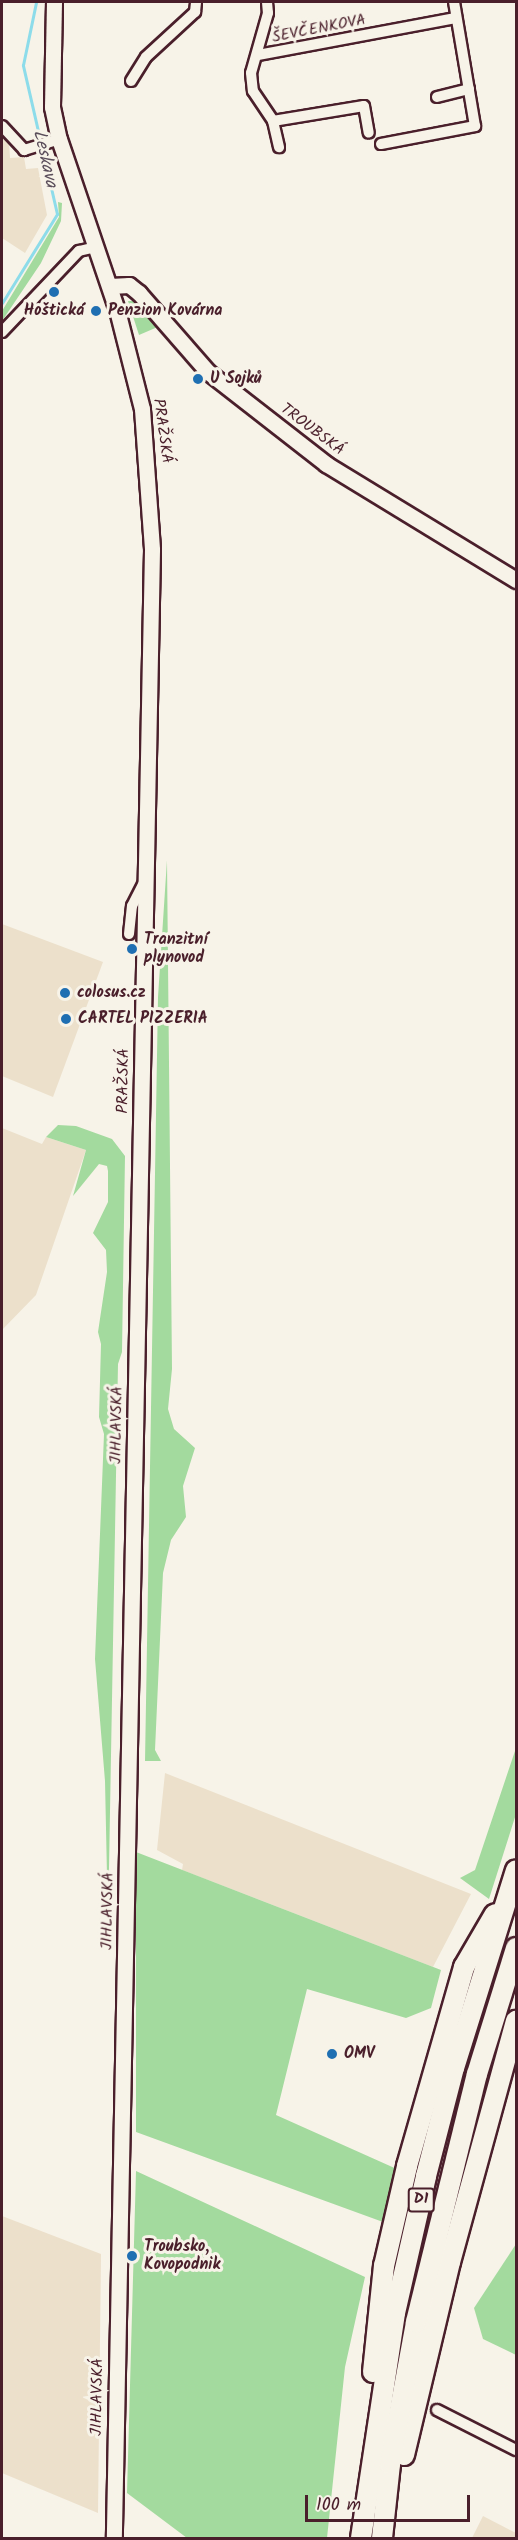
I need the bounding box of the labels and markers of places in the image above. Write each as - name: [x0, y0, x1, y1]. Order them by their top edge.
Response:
- marker: Hoštická: [47, 285, 61, 299]
- place label: Hoštická: [24, 301, 84, 321]
- place label: Penzion Kovárna: [108, 301, 222, 321]
- marker: Penzion Kovárna: [89, 304, 103, 318]
- place label: U Sojků: [210, 369, 262, 389]
- marker: U Sojků: [191, 372, 205, 386]
- place label: Tranzitní plynovod: [144, 930, 208, 968]
- marker: Tranzitní plynovod: [125, 942, 139, 956]
- place label: colosus.cz: [77, 983, 146, 1003]
- marker: colosus.cz: [58, 986, 72, 1000]
- place label: CARTEL PIZZERIA: [78, 1009, 208, 1029]
- marker: CARTEL PIZZERIA: [59, 1012, 73, 1026]
- place label: OMV: [344, 2044, 375, 2064]
- marker: OMV: [325, 2047, 339, 2061]
- place label: Troubsko, Kovopodnik: [144, 2237, 220, 2275]
- marker: Troubsko, Kovopodnik: [125, 2249, 139, 2263]

